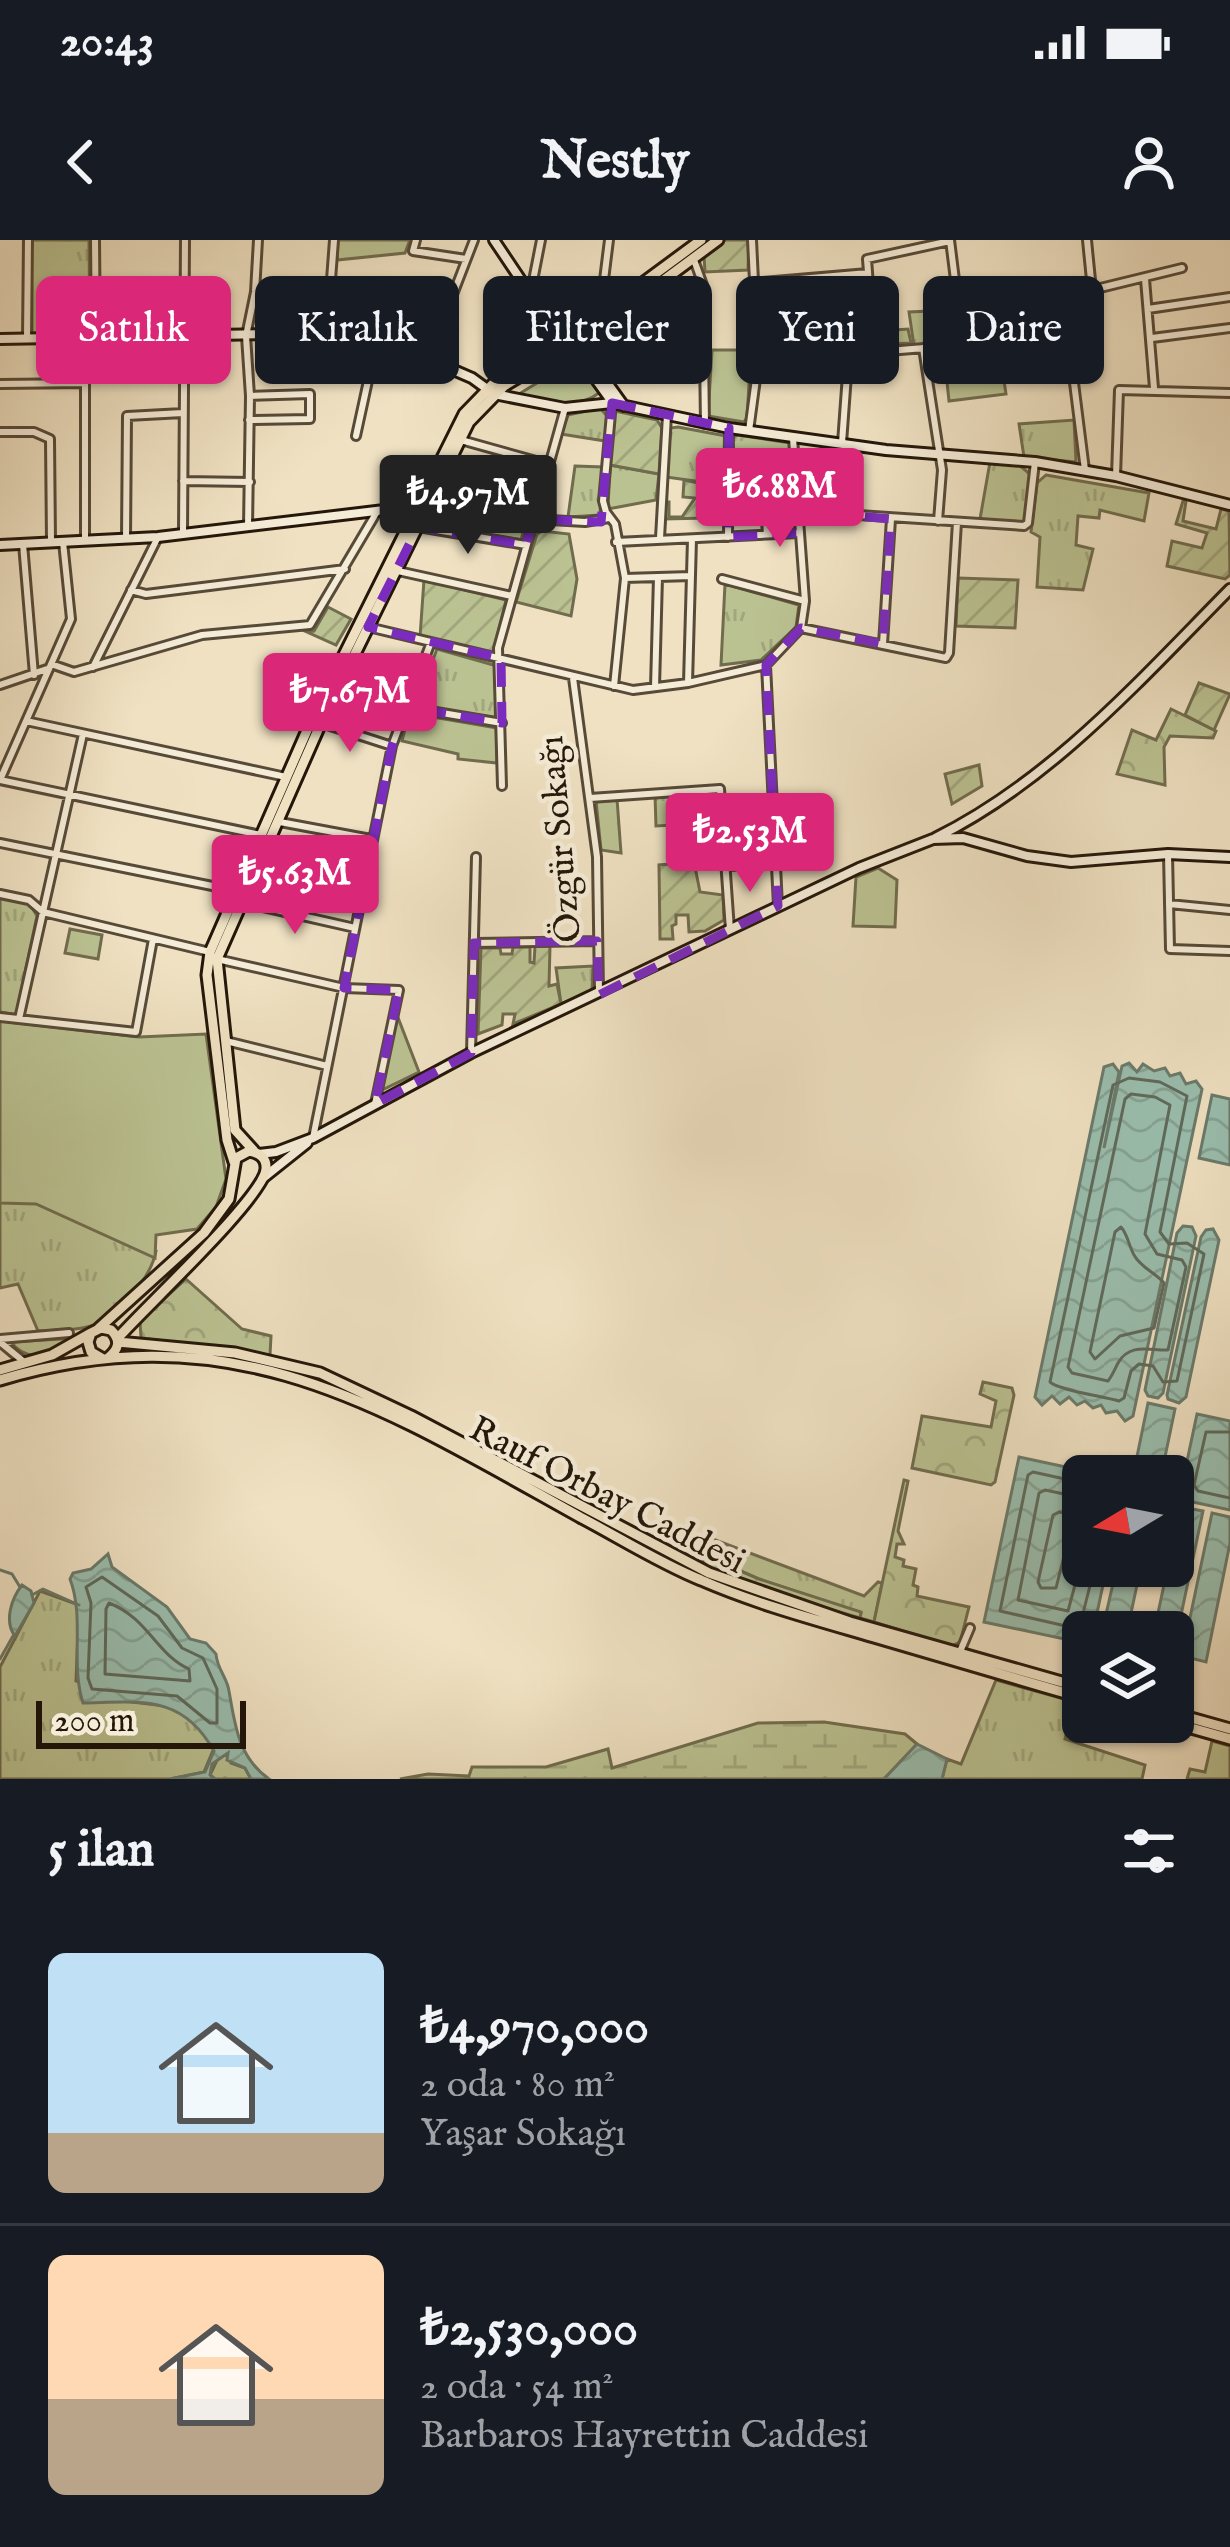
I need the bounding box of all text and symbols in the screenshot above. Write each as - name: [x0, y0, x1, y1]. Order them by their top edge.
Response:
- text: 20:43: [60, 14, 154, 71]
- text: Nestly: [541, 128, 689, 197]
- icon: back: [48, 129, 114, 195]
- icon: person: [1116, 129, 1182, 195]
- chip: Satılık: [36, 276, 231, 384]
- chip: Kiralık: [255, 276, 459, 384]
- chip: Filtreler: [483, 276, 712, 384]
- chip: Yeni: [736, 276, 899, 384]
- chip: Daire: [923, 276, 1104, 384]
- pin: ₺6.88M: [682, 448, 878, 550]
- pin: ₺4.97M: [370, 455, 566, 557]
- text: ₺6.88M: [723, 462, 837, 511]
- text: ₺4.97M: [407, 469, 529, 518]
- pin: ₺7.67M: [252, 653, 448, 755]
- text: ₺7.67M: [290, 667, 410, 716]
- street label: Özgür Sokağı: [529, 734, 593, 944]
- pin: ₺2.53M: [652, 793, 848, 895]
- text: ₺2.53M: [693, 807, 807, 856]
- pin: ₺5.63M: [197, 835, 393, 937]
- text: ₺5.63M: [239, 849, 351, 898]
- street label: Rauf Orbay Caddesi: [461, 1407, 753, 1585]
- north arrow: [1062, 1455, 1194, 1587]
- map controls: [1062, 1455, 1194, 1743]
- button: layers: [1062, 1611, 1194, 1743]
- scale bar: [36, 1695, 246, 1748]
- text: 200 m: [54, 1701, 135, 1743]
- icon: filters: [1116, 1818, 1182, 1884]
- text: 5 ilan: [48, 1819, 154, 1884]
- text: ₺4,970,000: [420, 1996, 649, 2061]
- icon: home: [144, 2001, 288, 2145]
- text: 2 oda · 80 m²: [420, 2061, 615, 2110]
- text: Yaşar Sokağı: [420, 2110, 626, 2159]
- text: ₺2,530,000: [420, 2298, 638, 2363]
- icon: home: [144, 2303, 288, 2447]
- text: 2 oda · 54 m²: [420, 2363, 614, 2412]
- text: Barbaros Hayrettin Caddesi: [420, 2412, 869, 2461]

